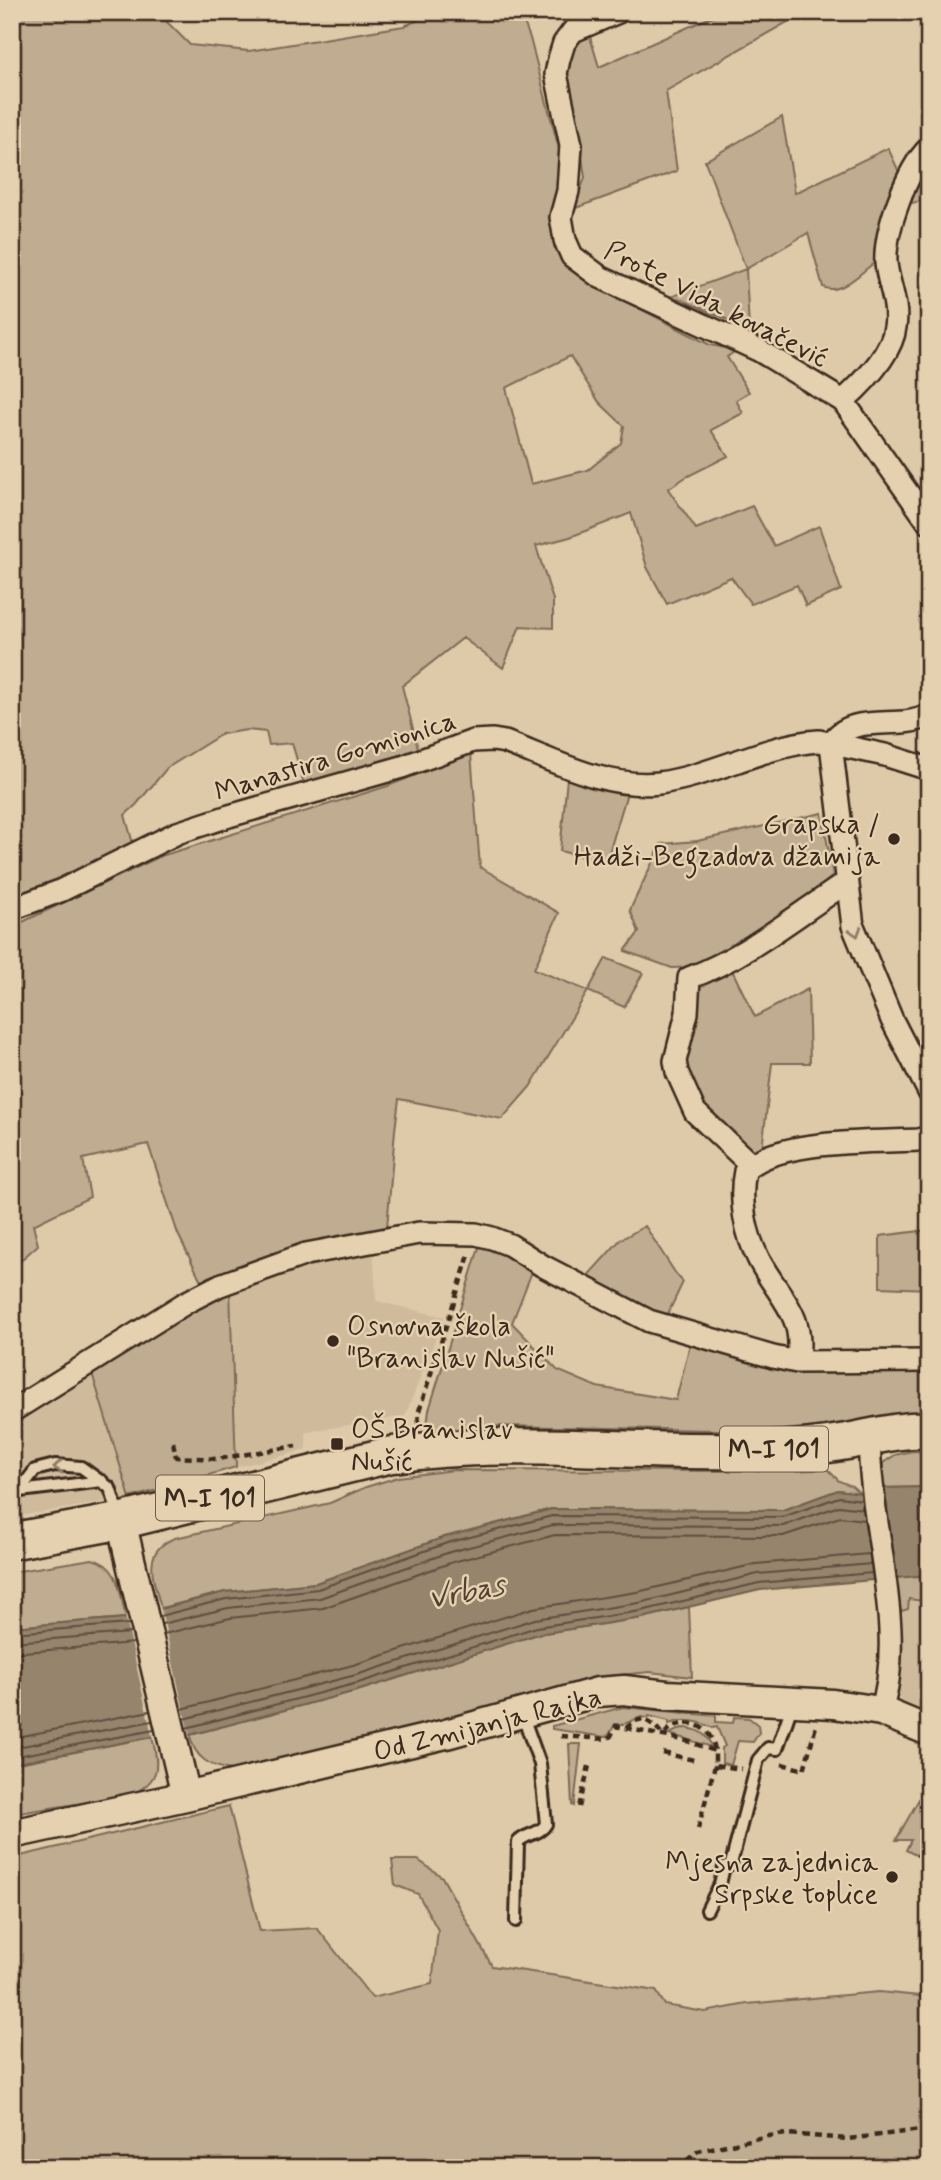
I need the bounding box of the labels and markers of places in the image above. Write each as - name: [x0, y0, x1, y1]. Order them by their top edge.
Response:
- place label: Grapska / Hadži-Begzadova džamija: [574, 807, 880, 879]
- marker: Grapska / Hadži-Begzadova džamija: [886, 831, 902, 847]
- place label: Osnovna škola "Branislav Nušić": [347, 1309, 555, 1378]
- marker: Osnovna škola "Branislav Nušić": [325, 1333, 341, 1349]
- place label: OŠ Branislav Nušić: [351, 1412, 513, 1481]
- marker: OŠ Branislav Nušić: [329, 1436, 345, 1452]
- place label: Mjesna zajednica Srpske toplice: [665, 1845, 878, 1914]
- marker: Mjesna zajednica Srpske toplice: [884, 1869, 900, 1885]

